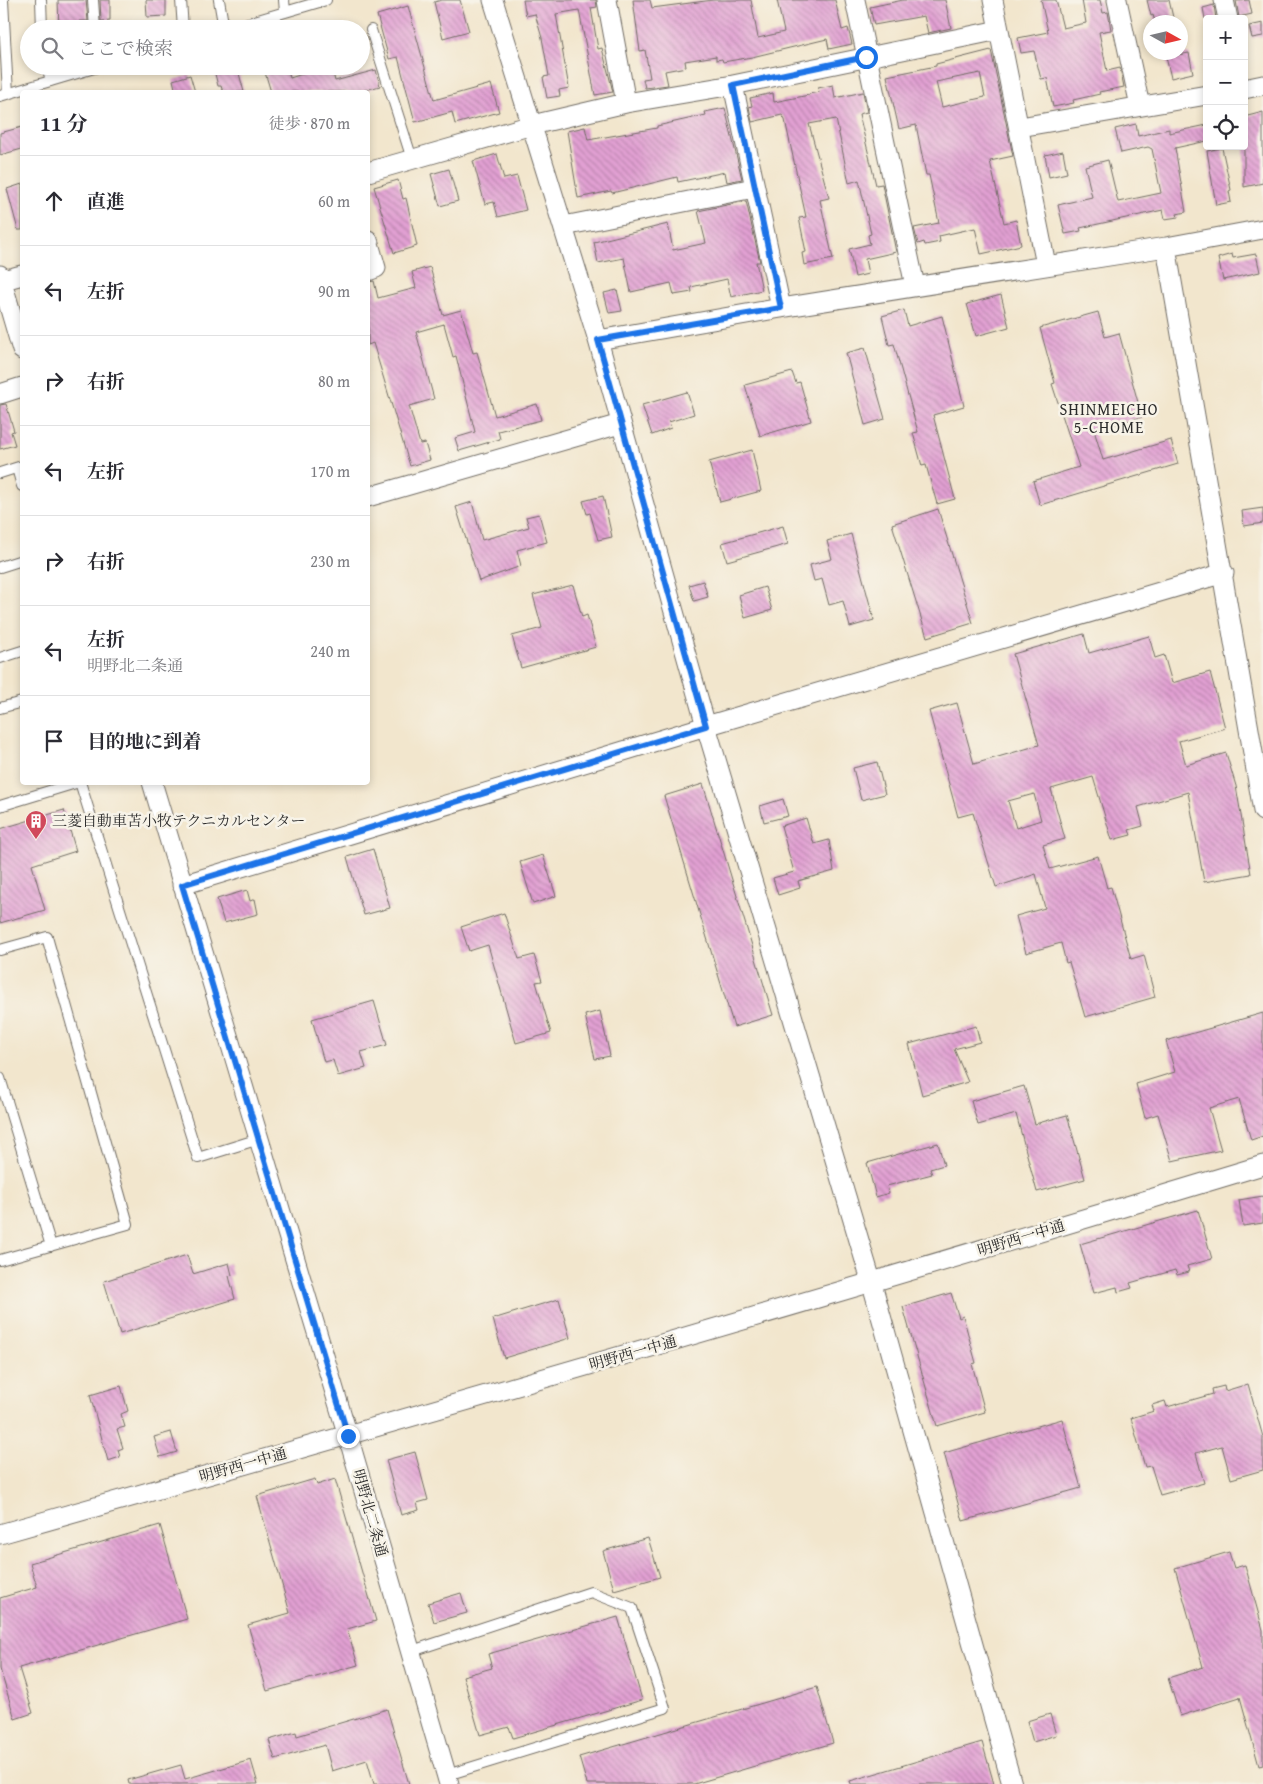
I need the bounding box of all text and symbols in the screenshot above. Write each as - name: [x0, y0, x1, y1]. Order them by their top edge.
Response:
- north arrow: [1143, 15, 1188, 60]
- map controls: [1203, 15, 1248, 150]
- button: +: [1203, 15, 1248, 60]
- search box: [20, 20, 370, 75]
- icon: search: [38, 34, 66, 62]
- text: ここで検索: [78, 34, 173, 62]
- route start: [855, 46, 878, 69]
- button: −: [1203, 60, 1248, 105]
- button: locate: [1203, 105, 1248, 150]
- text: 11 分: [40, 108, 87, 139]
- text: 徒歩 · 870 m: [269, 111, 350, 135]
- icon: ahead: [40, 187, 68, 215]
- text: 直進: [87, 187, 125, 215]
- text: 60 m: [318, 189, 350, 213]
- icon: left: [40, 277, 68, 305]
- text: 左折: [87, 277, 125, 305]
- text: 90 m: [318, 279, 350, 303]
- icon: right: [40, 367, 68, 395]
- text: 右折: [87, 367, 125, 395]
- text: 80 m: [318, 369, 350, 393]
- district label: SHINMEICHO 5-CHOME: [1060, 397, 1158, 439]
- icon: left: [40, 457, 68, 485]
- text: 左折: [87, 457, 125, 485]
- text: 170 m: [310, 459, 350, 483]
- icon: right: [40, 547, 68, 575]
- text: 右折: [87, 547, 125, 575]
- text: 230 m: [310, 549, 350, 573]
- text: 左折: [87, 625, 125, 653]
- icon: left: [40, 637, 68, 665]
- text: 240 m: [310, 639, 350, 663]
- text: 明野北二条通: [87, 653, 183, 677]
- icon: arrive: [40, 727, 68, 755]
- text: 目的地に到着: [87, 727, 201, 755]
- building icon: 三菱自動車苫小牧テクニカルセンター: [24, 809, 48, 840]
- place label: 三菱自動車苫小牧テクニカルセンター: [52, 810, 306, 831]
- street label: 明野西一中通: [975, 1214, 1067, 1261]
- street label: 明野西一中通: [587, 1330, 679, 1375]
- route end: [337, 1425, 360, 1448]
- street label: 明野西一中通: [197, 1442, 289, 1487]
- street label: 明野北二条通: [348, 1467, 393, 1559]

